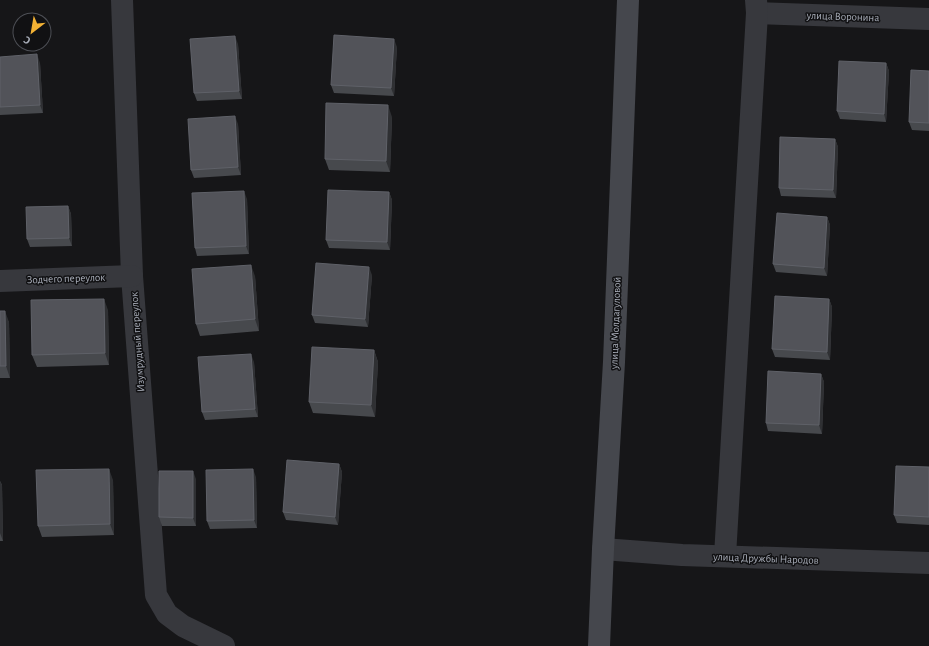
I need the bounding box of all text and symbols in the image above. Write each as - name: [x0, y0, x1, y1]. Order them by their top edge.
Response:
- street label: улица Воронина: [805, 10, 879, 23]
- north arrow: [12, 12, 52, 52]
- text: С: [22, 34, 33, 46]
- street label: Зодчего переулок: [27, 272, 105, 285]
- street label: улица Молдагуловой: [608, 277, 623, 370]
- street label: Изумрудный переулок: [129, 292, 146, 392]
- street label: улица Дружбы Народов: [712, 551, 819, 566]

